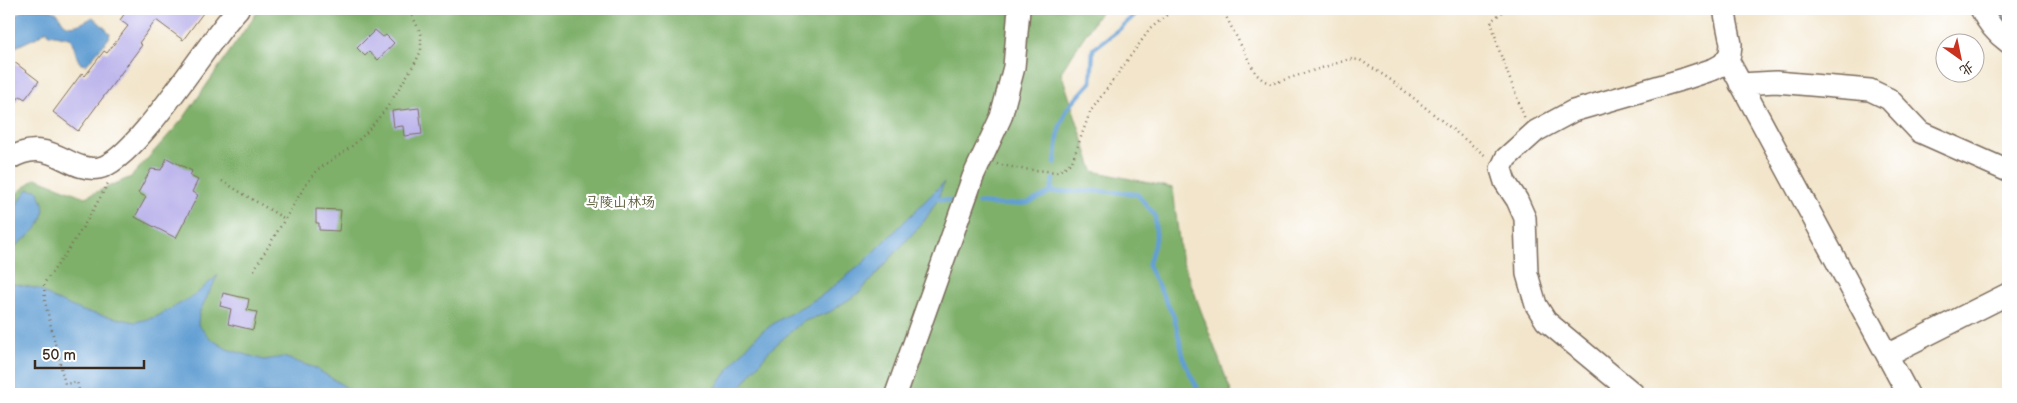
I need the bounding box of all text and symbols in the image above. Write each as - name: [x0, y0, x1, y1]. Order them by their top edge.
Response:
- north arrow: [1934, 32, 1984, 82]
- text: 北: [1956, 58, 1977, 79]
- park label: 马陵山林场: [585, 194, 655, 211]
- scale bar: [35, 338, 144, 370]
- text: 50 m: [42, 346, 76, 365]

